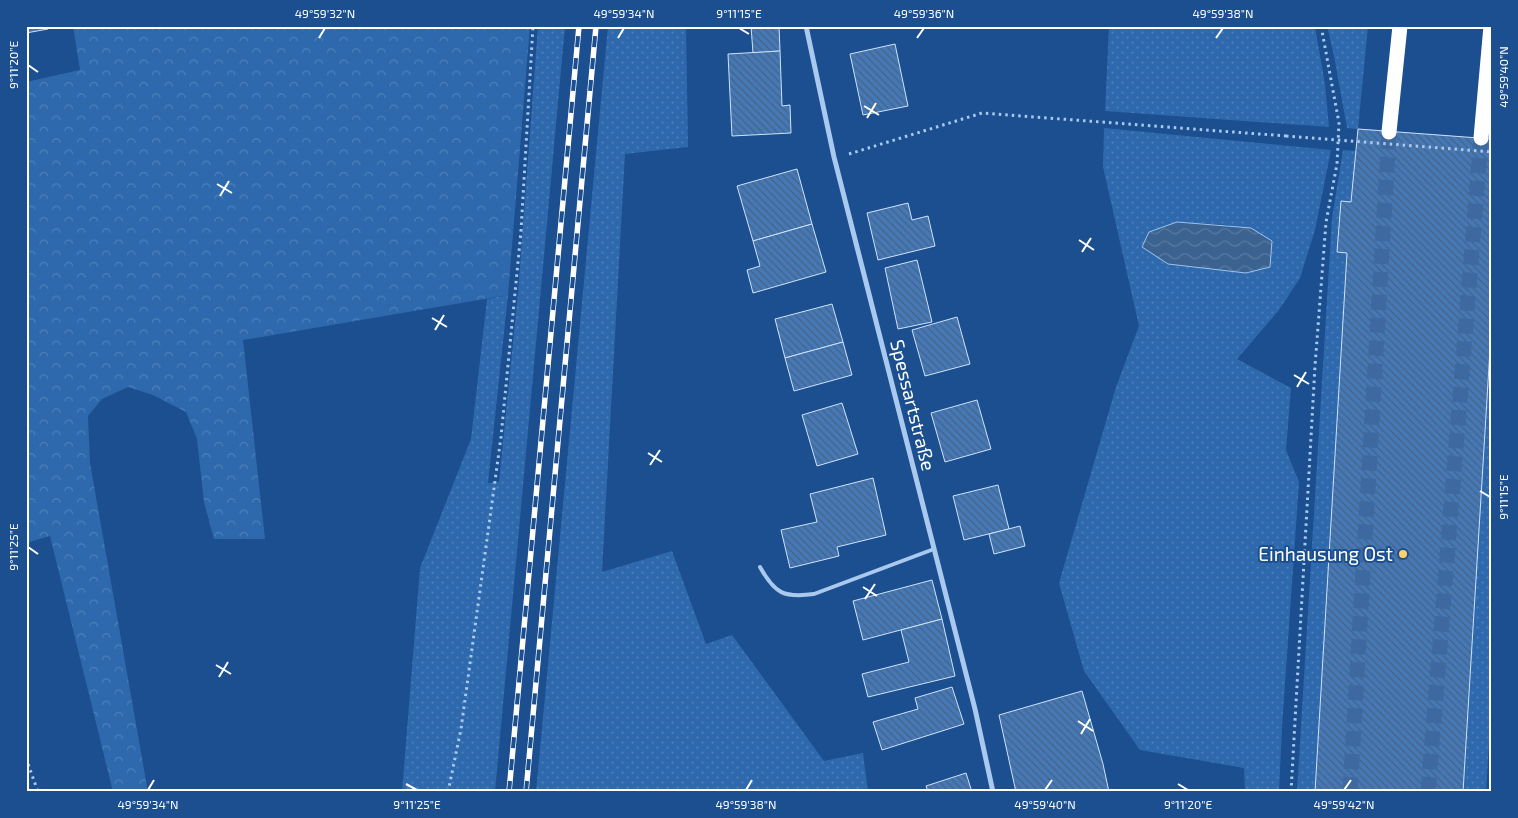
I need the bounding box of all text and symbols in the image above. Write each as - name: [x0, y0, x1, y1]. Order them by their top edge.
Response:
- text: 49°59'32"N: [295, 6, 355, 20]
- text: 49°59'34"N: [593, 6, 655, 20]
- text: 9°11'15"E: [716, 6, 762, 20]
- text: 49°59'36"N: [894, 6, 954, 20]
- text: 49°59'38"N: [1192, 6, 1254, 20]
- text: 9°11'20"E: [6, 41, 20, 89]
- text: 49°59'40"N: [1496, 46, 1510, 108]
- street label: Spessartstraße: [886, 337, 941, 473]
- text: 9°11'15"E: [1496, 474, 1510, 520]
- text: 9°11'25"E: [6, 523, 20, 571]
- place label: Einhausung Ost: [1258, 542, 1393, 565]
- marker: Einhausung Ost: [1397, 548, 1409, 560]
- text: 49°59'34"N: [117, 797, 179, 811]
- text: 9°11'25"E: [393, 797, 441, 811]
- text: 49°59'38"N: [715, 797, 777, 811]
- text: 49°59'40"N: [1014, 797, 1076, 811]
- text: 9°11'20"E: [1164, 797, 1212, 811]
- text: 49°59'42"N: [1314, 797, 1375, 811]

